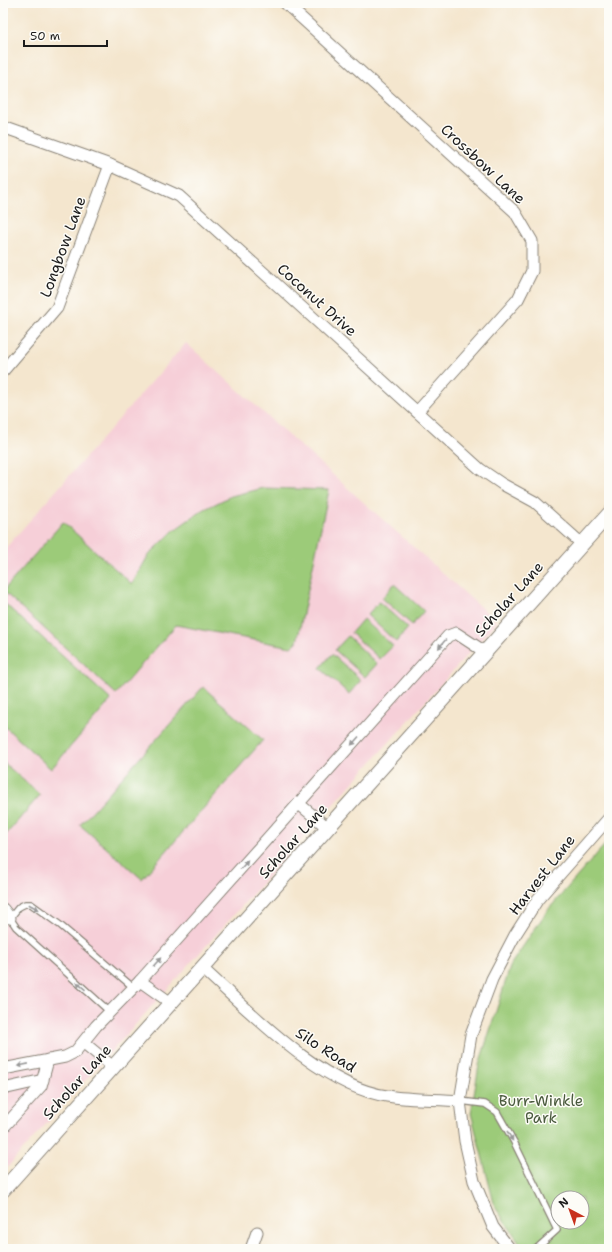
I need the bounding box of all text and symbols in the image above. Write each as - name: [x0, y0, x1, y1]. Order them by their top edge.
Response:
- scale bar: [24, 22, 107, 48]
- text: 50 m: [30, 28, 60, 44]
- street label: Crossbow Lane: [436, 120, 530, 208]
- street label: Longbow Lane: [35, 194, 91, 300]
- street label: Coconut Drive: [273, 259, 361, 341]
- street label: Scholar Lane: [470, 557, 548, 641]
- one-way arrow: [437, 638, 446, 649]
- one-way arrow: [351, 736, 360, 746]
- street label: Scholar Lane: [254, 799, 332, 883]
- street label: Harvest Lane: [504, 831, 580, 919]
- one-way arrow: [239, 860, 249, 870]
- one-way arrow: [28, 904, 40, 911]
- one-way arrow: [152, 957, 162, 967]
- one-way arrow: [76, 982, 86, 991]
- street label: Silo Road: [292, 1023, 361, 1077]
- street label: Scholar Lane: [38, 1040, 116, 1124]
- one-way arrow: [17, 1062, 29, 1068]
- park label: Burr-Winkle Park: [499, 1091, 583, 1128]
- one-way arrow: [507, 1130, 514, 1142]
- north arrow: [550, 1190, 590, 1230]
- text: N: [556, 1194, 572, 1211]

